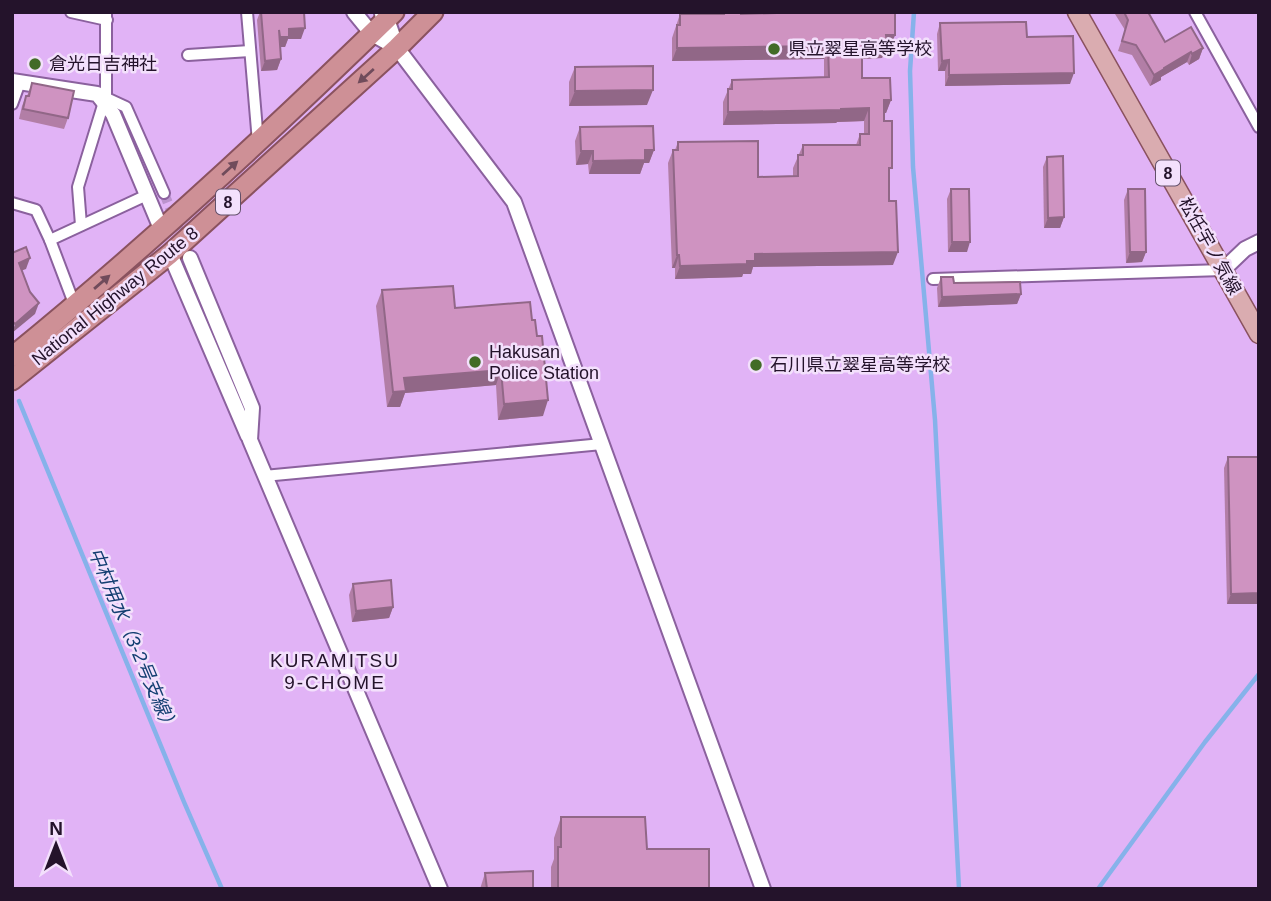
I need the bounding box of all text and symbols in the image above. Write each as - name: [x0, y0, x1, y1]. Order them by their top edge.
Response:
- place label: 県立翠星高等学校: [788, 39, 932, 59]
- marker: 県立翠星高等学校: [766, 41, 782, 57]
- place label: 倉光日吉神社: [49, 54, 157, 74]
- marker: 倉光日吉神社: [27, 56, 43, 72]
- one-way arrow: [358, 68, 375, 84]
- one-way arrow: [221, 160, 239, 176]
- road number: 8: [1156, 160, 1180, 186]
- road number: 8: [216, 190, 240, 214]
- street label: 松任宇ノ気線: [1175, 194, 1245, 298]
- street label: National Highway Route 8: [28, 223, 202, 369]
- one-way arrow: [94, 275, 111, 290]
- place label: Hakusan Police Station: [489, 342, 599, 383]
- marker: Hakusan Police Station: [467, 354, 483, 370]
- place label: 石川県立翠星高等学校: [770, 355, 950, 375]
- marker: 石川県立翠星高等学校: [748, 357, 764, 373]
- water label: 中村用水（3-2号支線）: [85, 545, 181, 735]
- district label: KURAMITSU 9-CHOME: [270, 650, 400, 693]
- north arrow: [21, 810, 91, 880]
- text: N: [49, 818, 63, 839]

